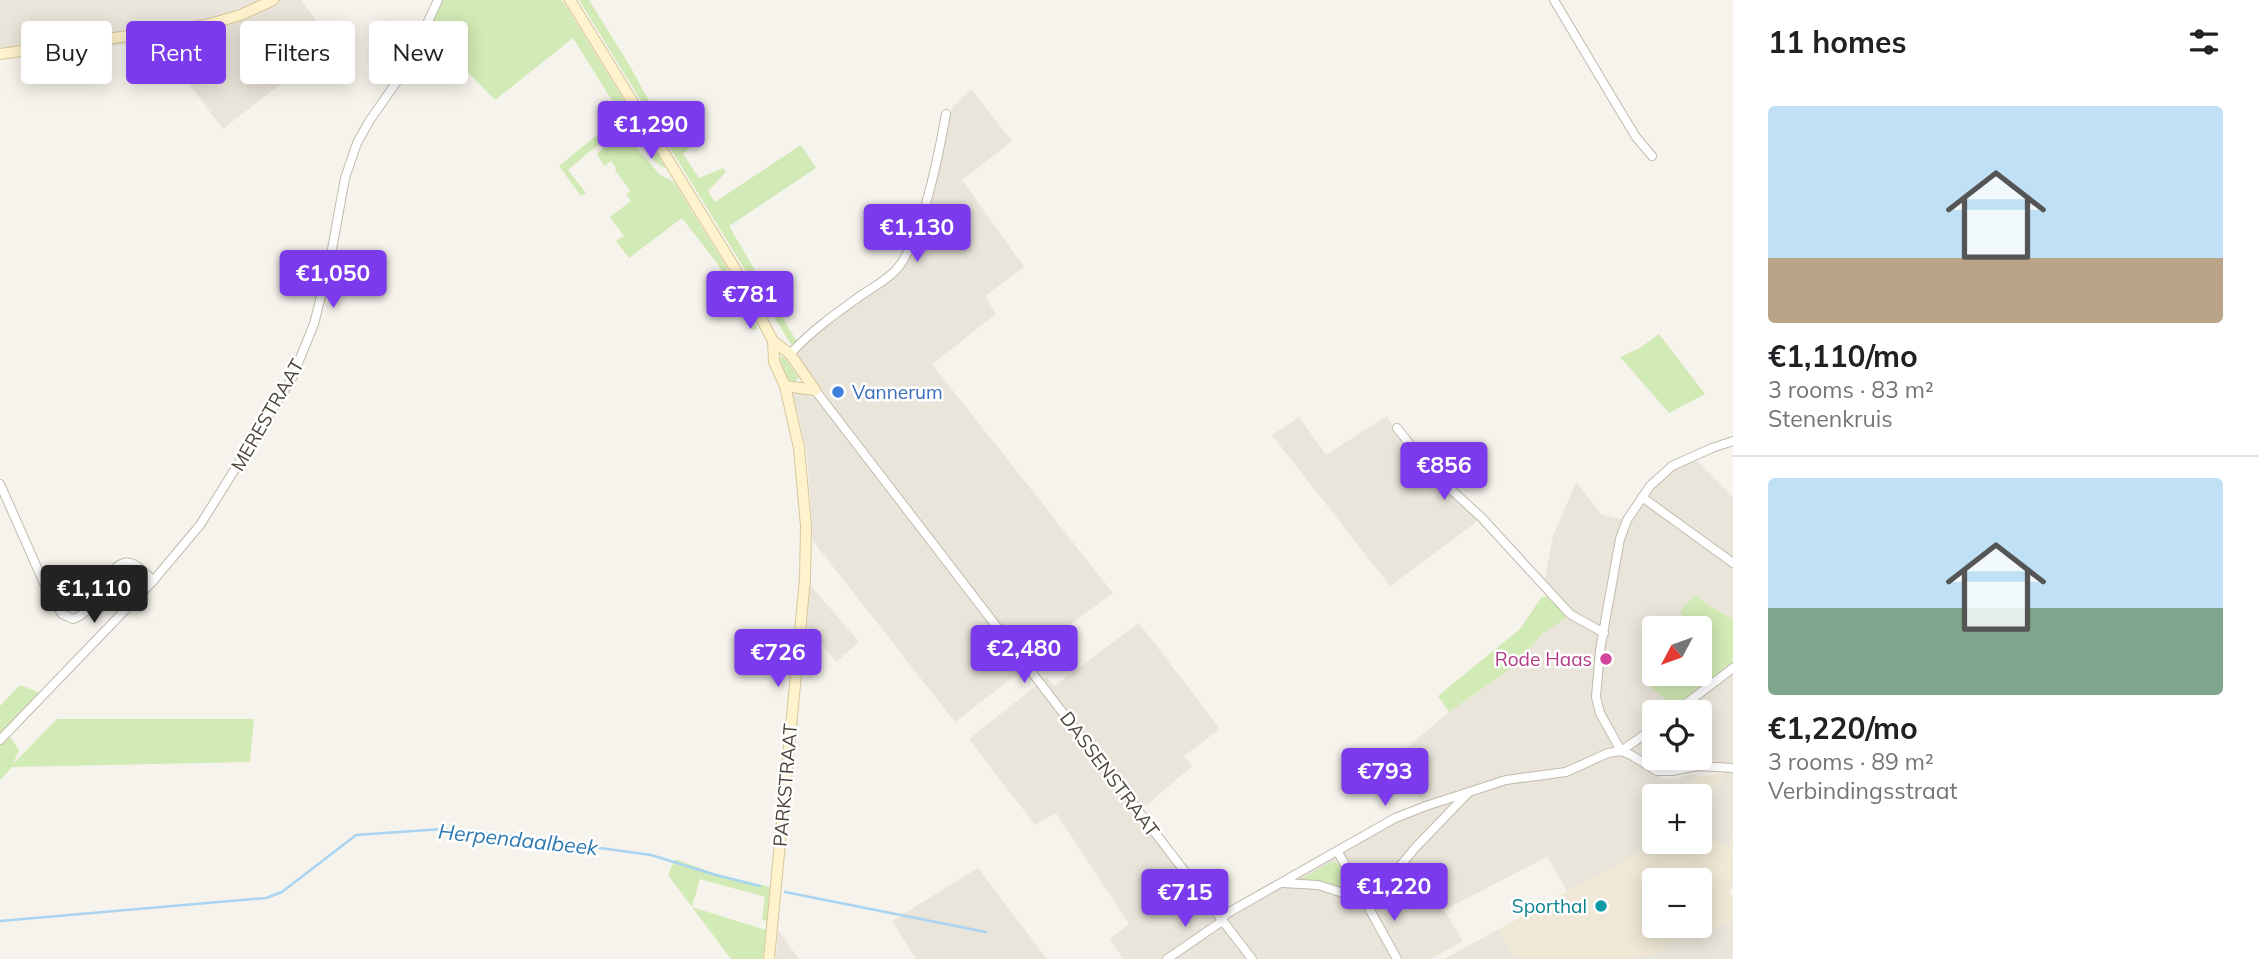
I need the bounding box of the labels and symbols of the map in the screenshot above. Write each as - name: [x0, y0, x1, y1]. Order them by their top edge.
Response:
- pin: €1,290: [594, 102, 708, 161]
- pin: €1,130: [860, 204, 974, 264]
- pin: €1,050: [276, 250, 390, 310]
- pin: €781: [709, 272, 791, 331]
- street label: MERESTRAAT: [225, 354, 309, 475]
- place label: Vannerum: [852, 380, 943, 404]
- marker: Vannerum: [830, 384, 846, 400]
- pin: €856: [1403, 442, 1485, 502]
- pin: €1,110: [37, 566, 151, 625]
- north arrow: [1642, 616, 1712, 686]
- pin: €2,480: [967, 626, 1081, 685]
- pin: €726: [737, 630, 819, 689]
- place label: Rode Haas: [1495, 647, 1592, 671]
- marker: Rode Haas: [1598, 651, 1614, 667]
- street label: DASSENSTRAAT: [1055, 707, 1165, 842]
- street label: PARKSTRAAT: [768, 722, 802, 848]
- pin: €793: [1344, 748, 1426, 808]
- water label: Herpendaalbeek: [437, 818, 600, 860]
- pin: €1,220: [1337, 864, 1451, 923]
- pin: €715: [1144, 870, 1226, 929]
- place label: Sporthal: [1512, 894, 1587, 918]
- marker: Sporthal: [1593, 898, 1609, 914]

